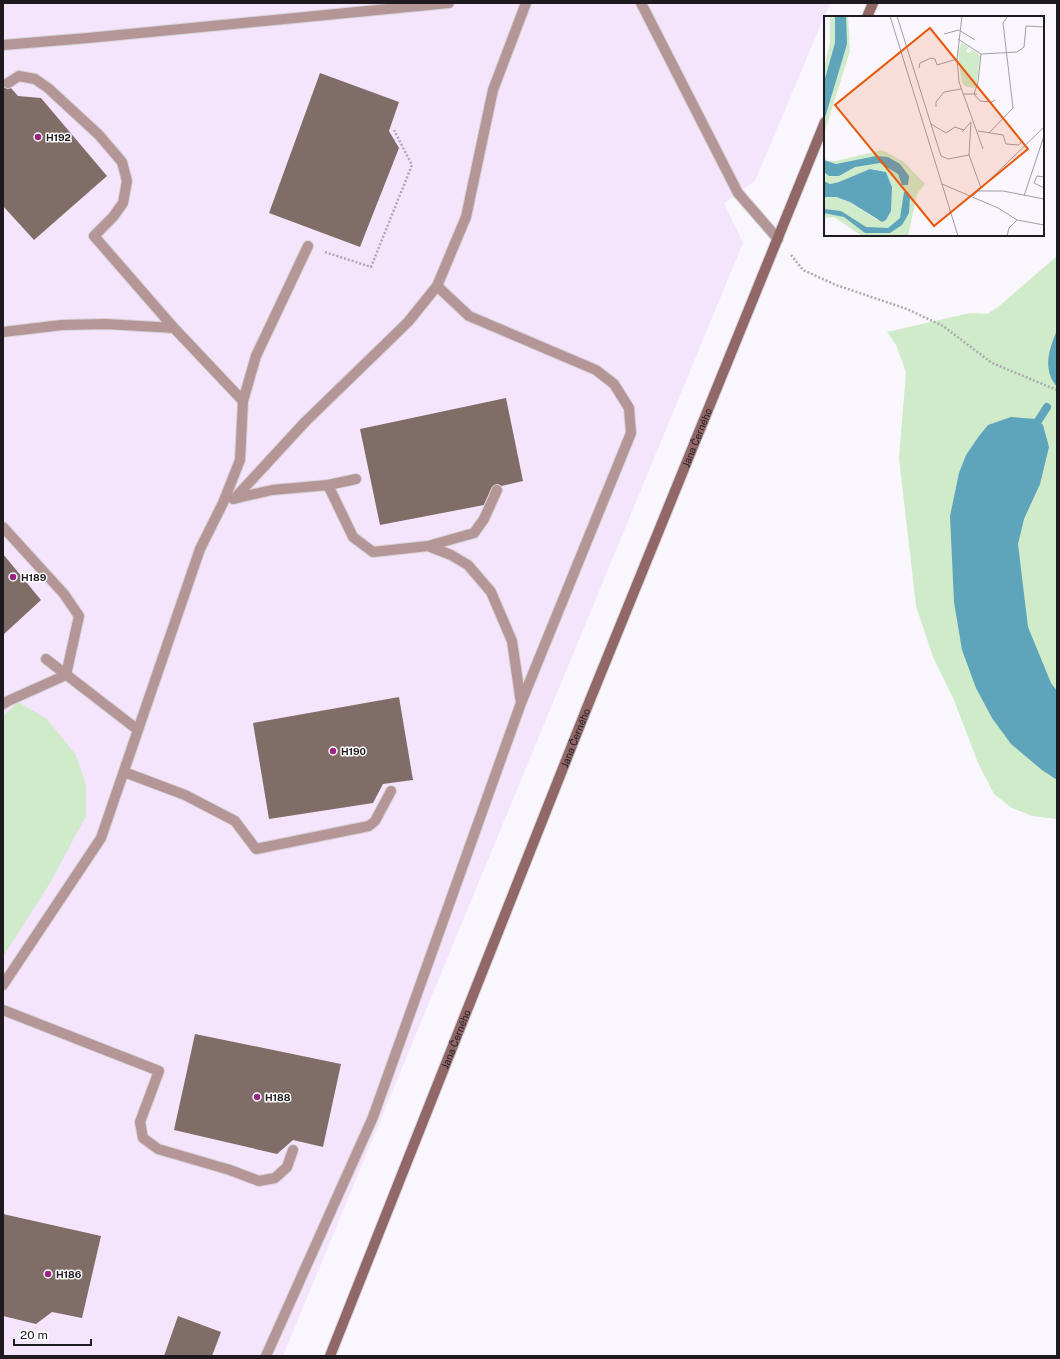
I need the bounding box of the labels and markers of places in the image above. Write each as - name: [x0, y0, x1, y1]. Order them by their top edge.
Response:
- place label: H192: [46, 131, 71, 143]
- marker: H192: [33, 132, 43, 142]
- place label: H189: [21, 571, 47, 583]
- marker: H189: [8, 572, 18, 582]
- place label: H190: [341, 745, 367, 757]
- marker: H190: [328, 746, 338, 756]
- place label: H188: [265, 1091, 291, 1103]
- marker: H188: [252, 1092, 262, 1102]
- place label: H186: [56, 1268, 82, 1280]
- marker: H186: [43, 1269, 53, 1279]

